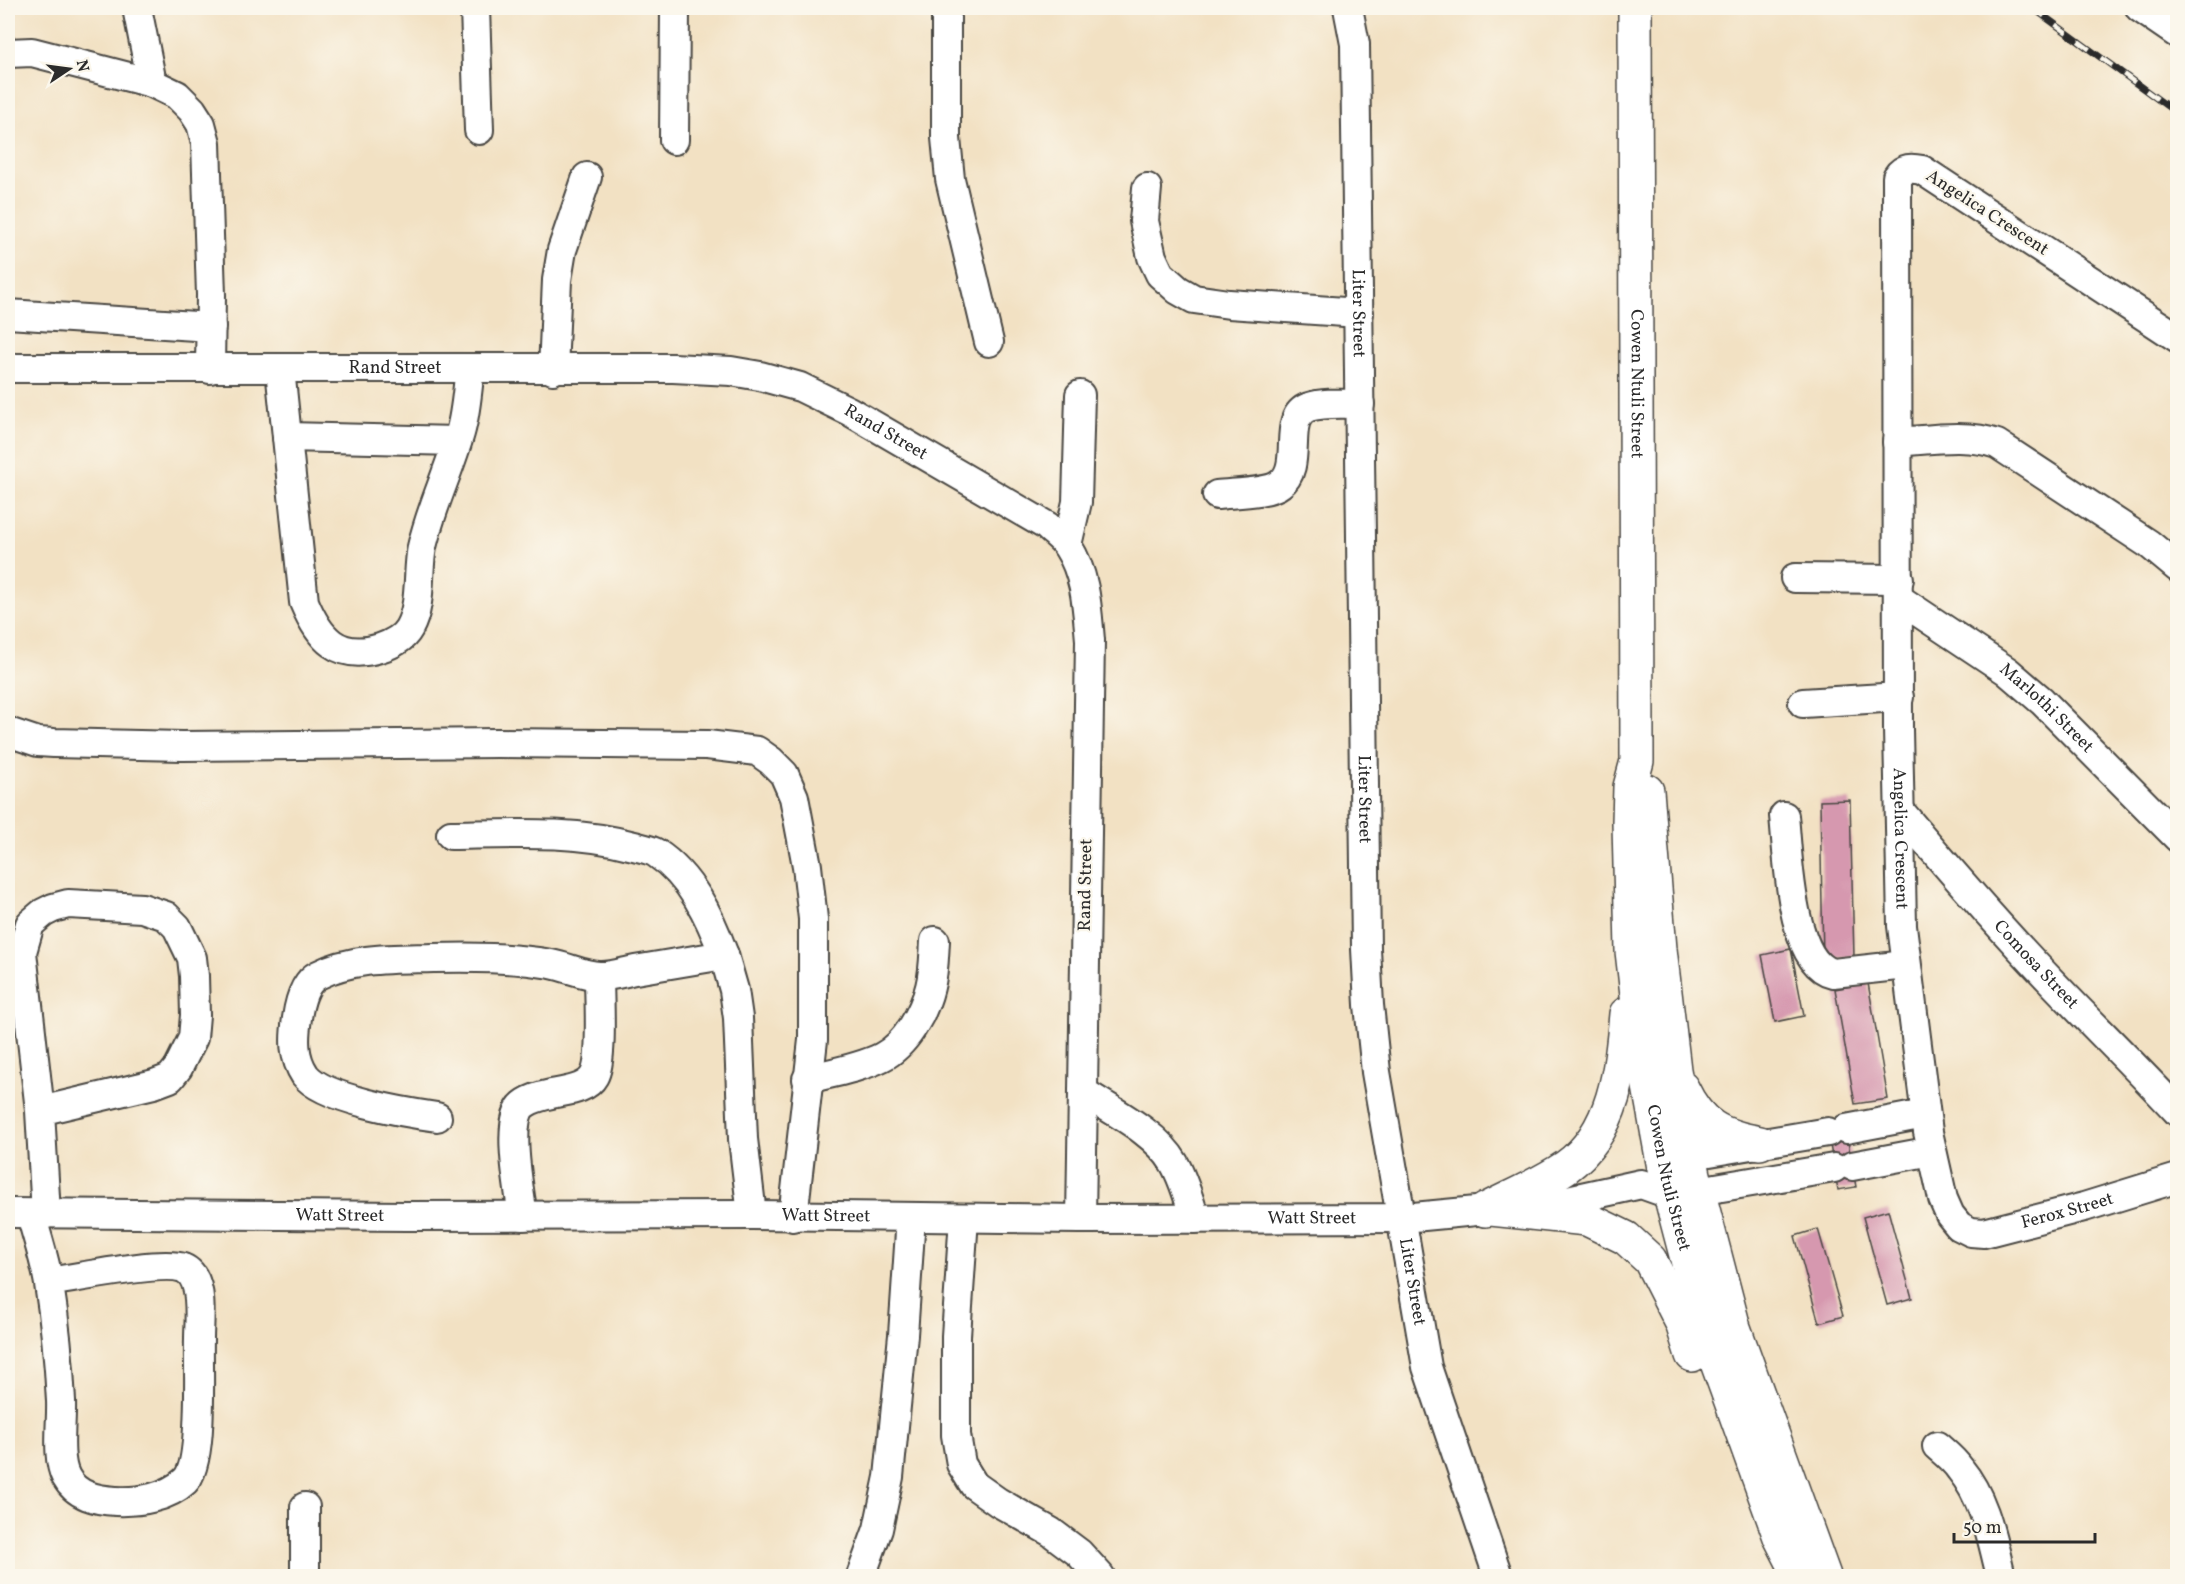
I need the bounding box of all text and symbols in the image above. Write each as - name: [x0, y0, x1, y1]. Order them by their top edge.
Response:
- north arrow: [39, 39, 99, 99]
- text: N: [70, 58, 94, 75]
- street label: Angelica Crescent: [1921, 164, 2053, 262]
- street label: Liter Street: [1345, 269, 1371, 358]
- street label: Cowen Ntuli Street: [1624, 309, 1649, 459]
- street label: Rand Street: [348, 356, 442, 381]
- street label: Rand Street: [839, 398, 932, 466]
- street label: Marlothi Street: [1994, 657, 2099, 759]
- street label: Liter Street: [1351, 755, 1377, 844]
- street label: Angelica Crescent: [1886, 768, 1914, 910]
- street label: Rand Street: [1073, 838, 1099, 932]
- street label: Comosa Street: [1988, 915, 2084, 1015]
- street label: Cowen Ntuli Street: [1640, 1103, 1697, 1254]
- street label: Ferox Street: [2018, 1186, 2117, 1235]
- street label: Watt Street: [295, 1203, 384, 1228]
- street label: Watt Street: [781, 1203, 871, 1229]
- street label: Watt Street: [1268, 1206, 1356, 1231]
- street label: Liter Street: [1392, 1236, 1432, 1327]
- scale bar: [1954, 1506, 2095, 1544]
- text: 50 m: [1963, 1516, 2002, 1541]

